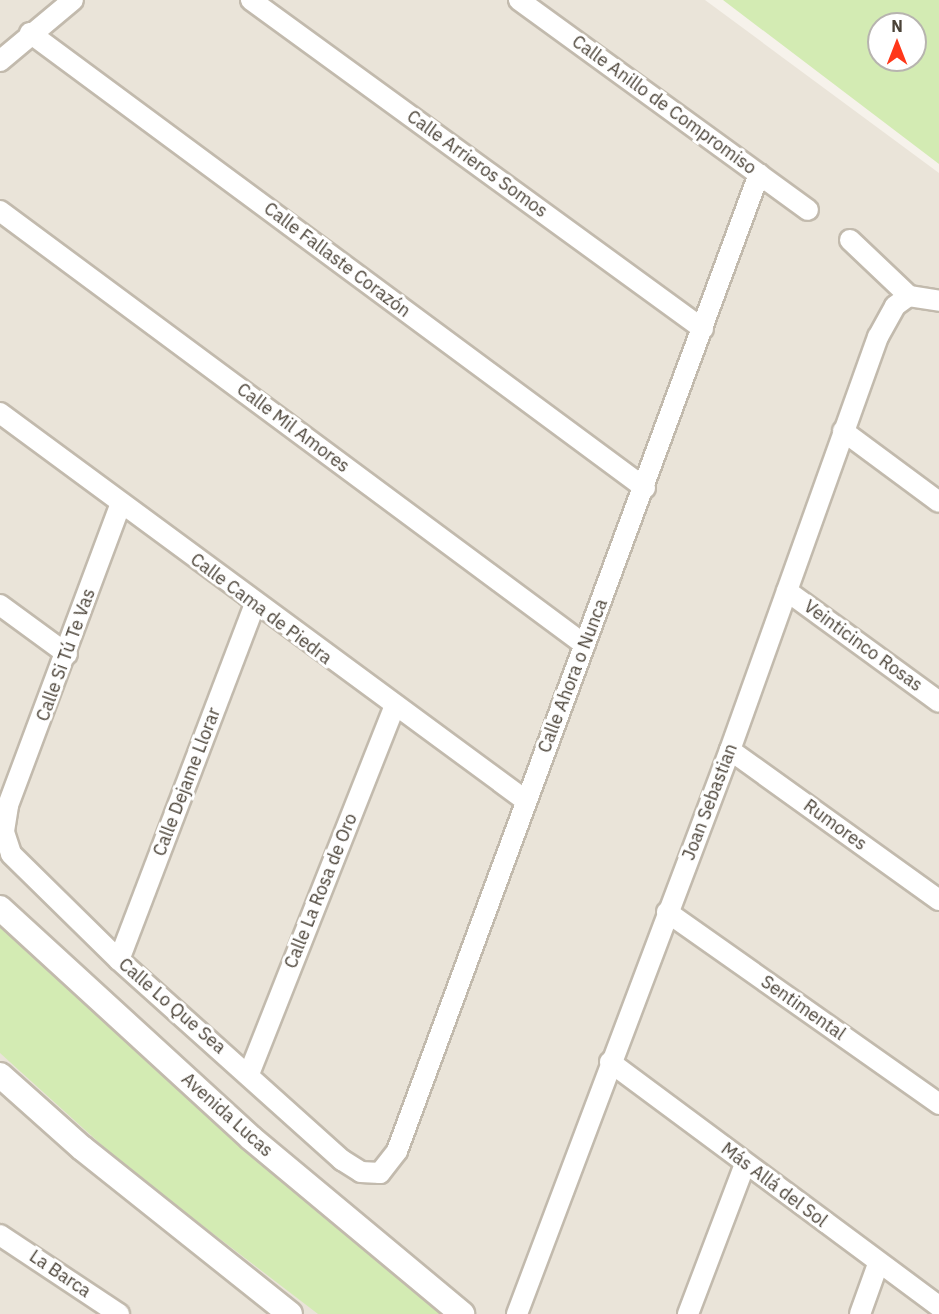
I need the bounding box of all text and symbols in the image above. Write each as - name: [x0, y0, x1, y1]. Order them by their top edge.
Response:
- north arrow: [867, 12, 927, 72]
- text: N: [891, 16, 903, 36]
- street label: Calle Anillo de Compromiso: [568, 31, 760, 179]
- street label: Calle Arrieros Somos: [403, 106, 551, 222]
- street label: Calle Fallaste Corazón: [260, 198, 414, 322]
- street label: Calle Mil Amores: [232, 379, 354, 477]
- street label: Calle Cama de Piedra: [186, 549, 336, 669]
- street label: Calle Si Tú Te Vas: [32, 586, 100, 724]
- street label: Calle Ahora o Nunca: [534, 596, 612, 756]
- street label: Veinticinco Rosas: [799, 596, 927, 696]
- street label: Calle Dejame Llorar: [149, 705, 225, 859]
- street label: Joan Sebastian: [678, 741, 742, 863]
- street label: Rumores: [799, 795, 871, 855]
- street label: Calle La Rosa de Oro: [280, 810, 362, 972]
- street label: Calle Lo Que Sea: [114, 954, 230, 1058]
- street label: Sentimental: [757, 971, 849, 1045]
- street label: Avenida Lucas: [177, 1068, 277, 1162]
- street label: Más Allá del Sol: [717, 1138, 831, 1232]
- street label: La Barca: [25, 1246, 95, 1302]

